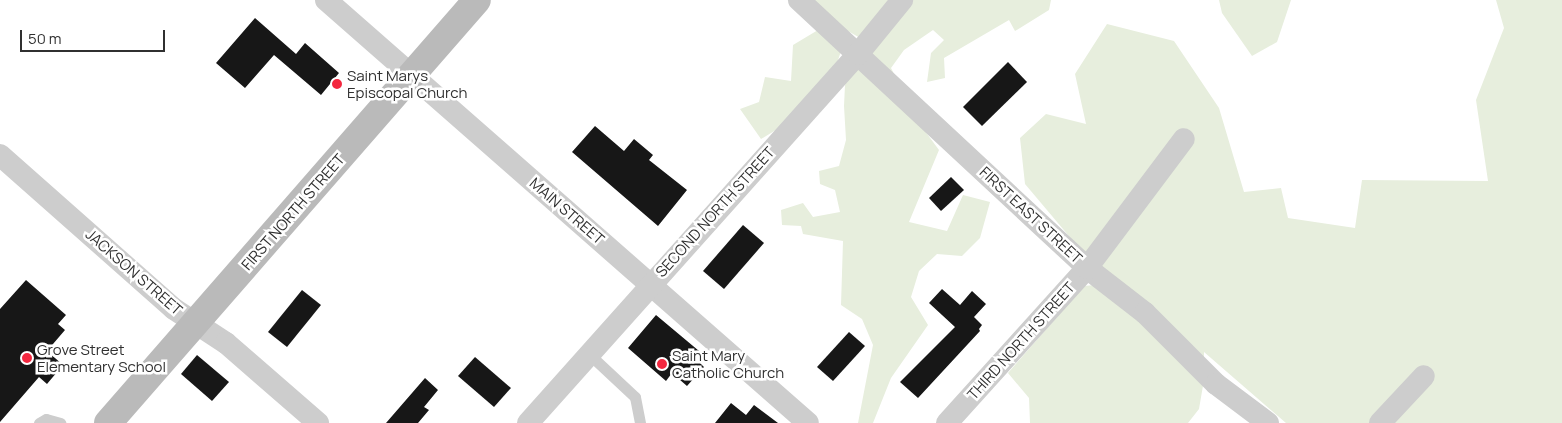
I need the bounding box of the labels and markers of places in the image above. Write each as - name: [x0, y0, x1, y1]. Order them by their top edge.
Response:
- place label: Saint Marys Episcopal Church: [347, 66, 467, 101]
- marker: Saint Marys Episcopal Church: [331, 78, 343, 90]
- place label: Grove Street Elementary School: [37, 340, 166, 375]
- place label: Saint Mary Catholic Church: [672, 346, 784, 381]
- marker: Grove Street Elementary School: [21, 352, 33, 364]
- marker: Saint Mary Catholic Church: [656, 358, 668, 370]

